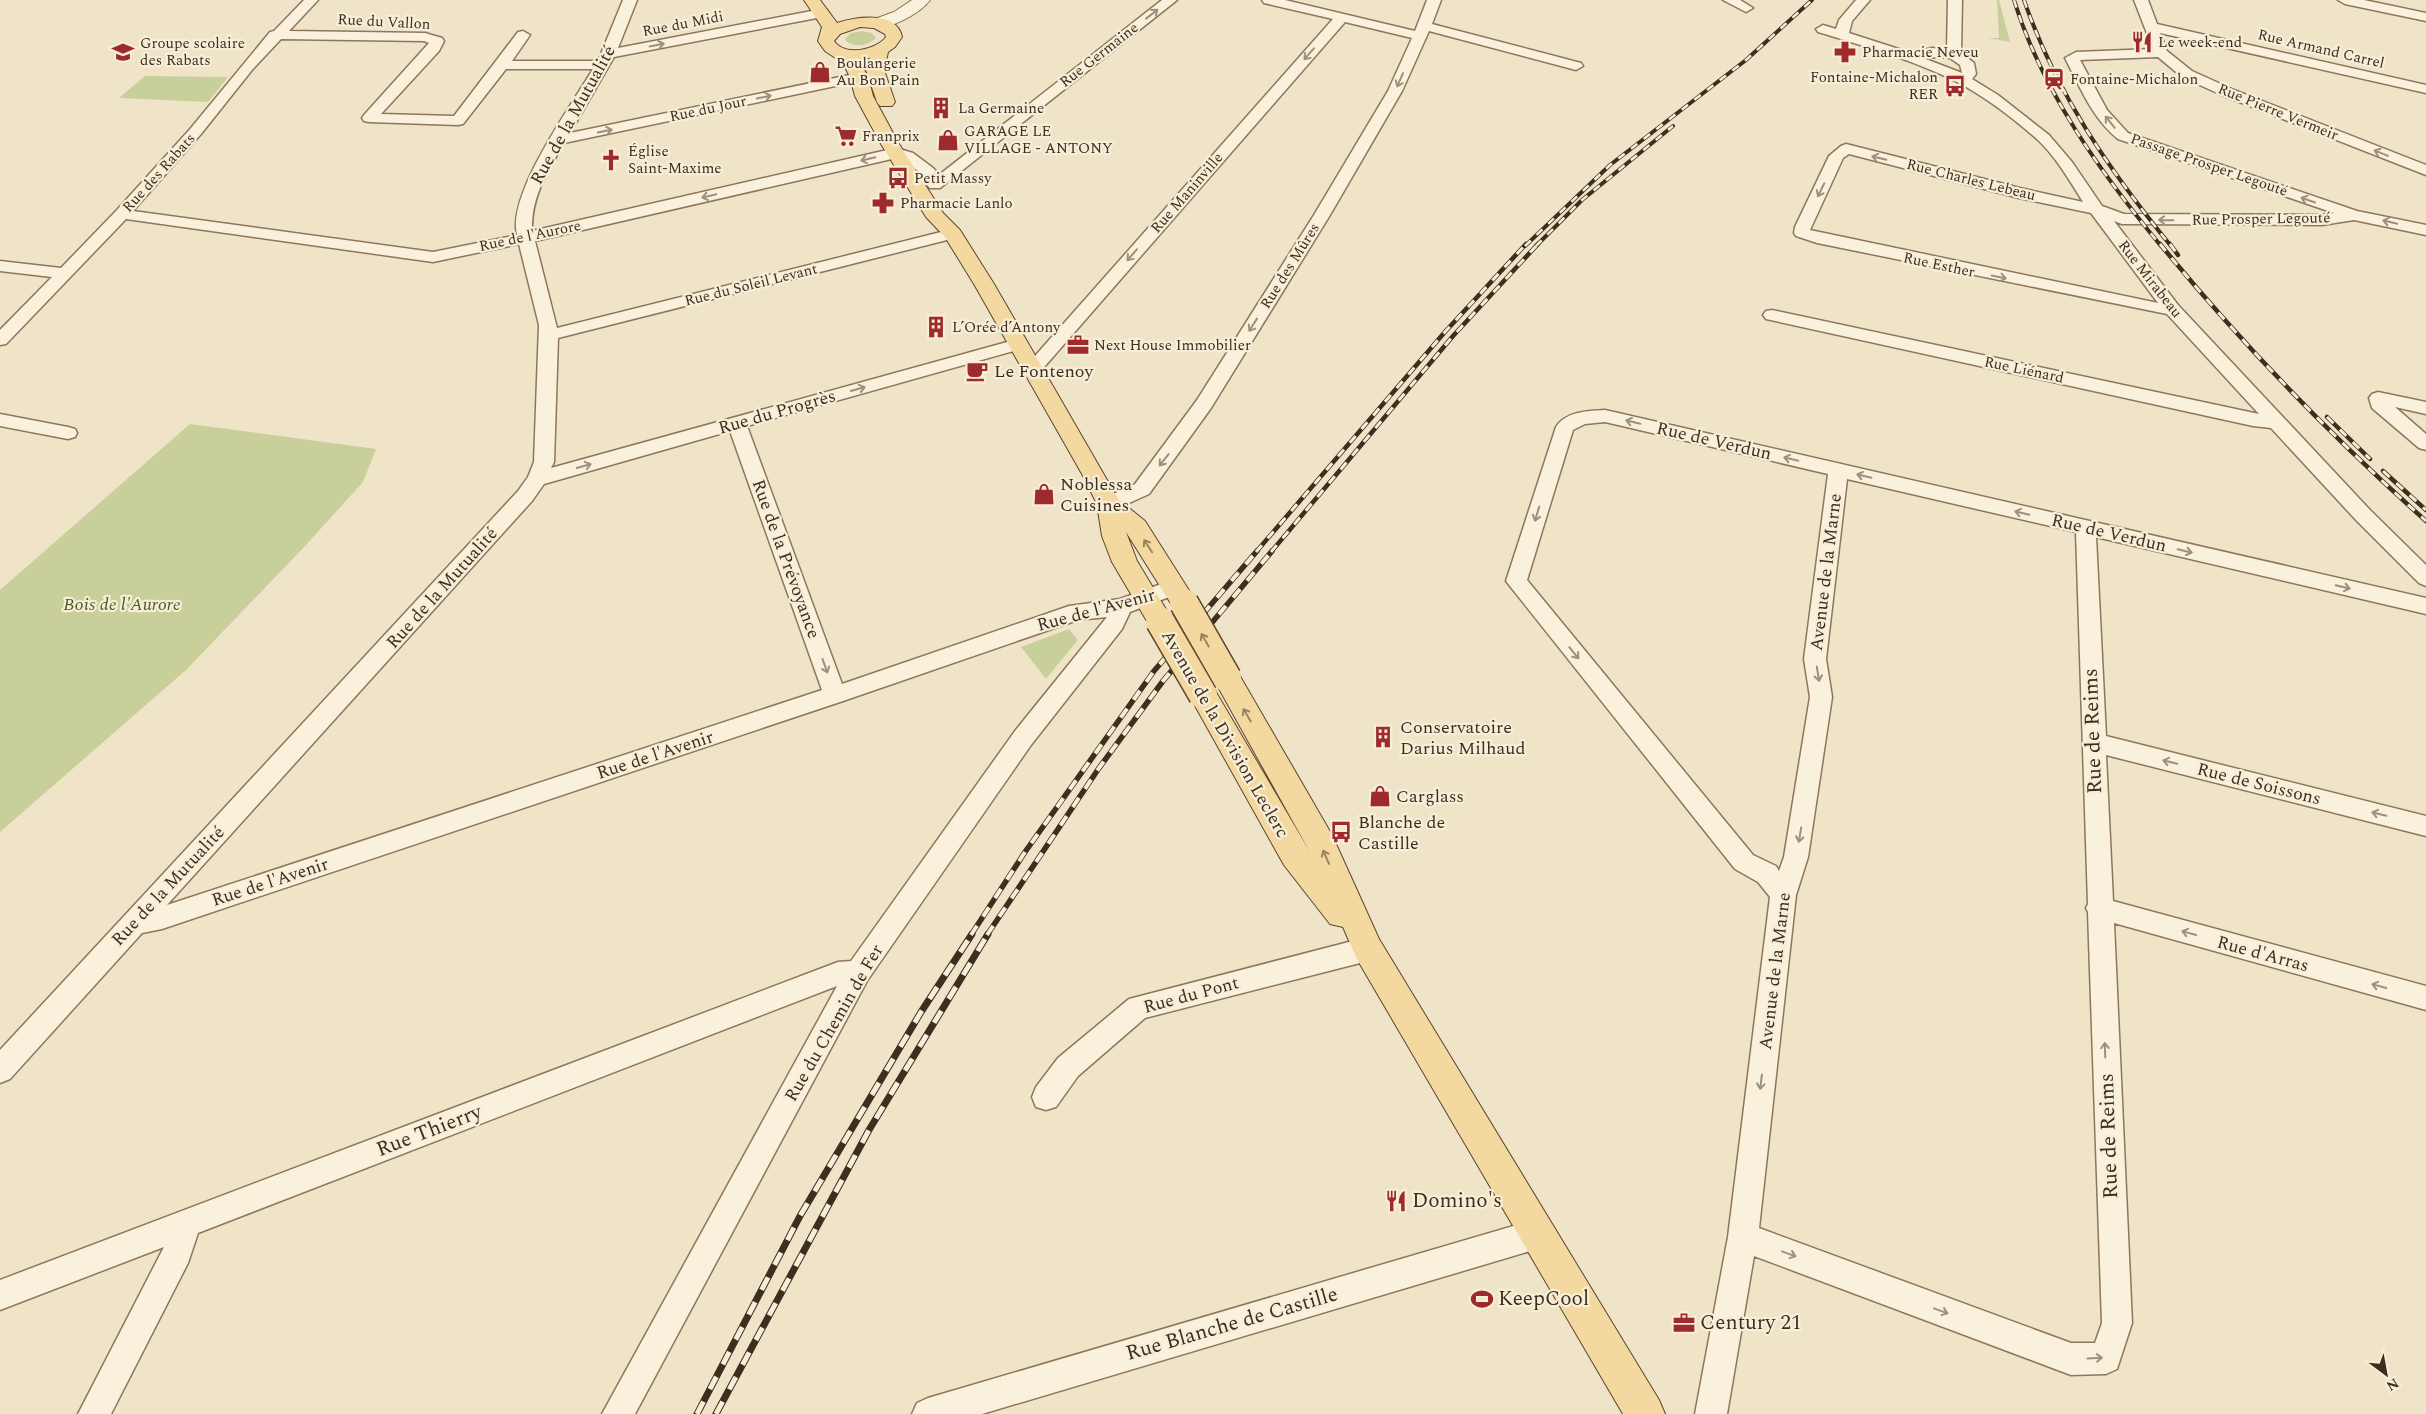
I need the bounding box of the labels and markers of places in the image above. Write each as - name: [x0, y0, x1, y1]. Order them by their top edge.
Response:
- restaurant icon: Le week-end: [2129, 29, 2155, 55]
- place label: Le week-end: [2158, 31, 2242, 54]
- place label: Groupe scolaire des Rabats: [140, 32, 245, 72]
- school or university icon: Groupe scolaire des Rabats: [110, 39, 136, 65]
- pharmacy icon: Pharmacie Neveu: [1832, 39, 1858, 65]
- place label: Pharmacie Neveu: [1862, 41, 1979, 64]
- place label: Boulangerie Au Bon Pain: [836, 52, 920, 92]
- shop icon: Boulangerie Au Bon Pain: [807, 59, 833, 85]
- place label: Fontaine-Michalon RER: [1810, 66, 1938, 106]
- station icon: Fontaine-Michalon: [2041, 66, 2067, 92]
- place label: Fontaine-Michalon: [2070, 68, 2198, 91]
- bus stop icon: Fontaine-Michalon RER: [1942, 73, 1968, 99]
- building icon: La Germaine: [928, 95, 954, 121]
- place label: La Germaine: [958, 97, 1044, 120]
- place label: GARAGE LE VILLAGE - ANTONY: [964, 120, 1113, 160]
- supermarket icon: Franprix: [833, 123, 859, 149]
- place label: Franprix: [862, 125, 920, 148]
- shop icon: GARAGE LE VILLAGE - ANTONY: [935, 127, 961, 153]
- place label: Église Saint-Maxime: [628, 140, 722, 180]
- church icon: Église Saint-Maxime: [598, 147, 624, 173]
- bus stop icon: Petit Massy: [885, 165, 911, 191]
- place label: Petit Massy: [914, 167, 992, 190]
- pharmacy icon: Pharmacie Lanlo: [870, 190, 896, 216]
- place label: Pharmacie Lanlo: [900, 192, 1013, 215]
- building icon: L’Orée d’Antony: [923, 314, 949, 340]
- place label: L’Orée d’Antony: [952, 316, 1061, 339]
- office icon: Next House Immobilier: [1065, 332, 1091, 358]
- place label: Next House Immobilier: [1094, 334, 1251, 357]
- cafe icon: Le Fontenoy: [964, 358, 990, 384]
- place label: Le Fontenoy: [994, 358, 1095, 385]
- place label: Noblessa Cuisines: [1060, 471, 1132, 519]
- shop icon: Noblessa Cuisines: [1031, 481, 1057, 507]
- place label: Conservatoire Darius Milhaud: [1400, 714, 1525, 762]
- building icon: Conservatoire Darius Milhaud: [1370, 724, 1396, 750]
- shop icon: Carglass: [1367, 783, 1393, 809]
- place label: Carglass: [1396, 783, 1464, 810]
- place label: Blanche de Castille: [1358, 809, 1445, 857]
- bus stop icon: Blanche de Castille: [1328, 819, 1354, 845]
- place label: Domino's: [1412, 1185, 1502, 1217]
- restaurant icon: Domino's: [1383, 1188, 1409, 1214]
- place label: KeepCool: [1498, 1283, 1589, 1315]
- sports icon: KeepCool: [1469, 1286, 1495, 1312]
- place label: Century 21: [1700, 1307, 1802, 1339]
- office icon: Century 21: [1671, 1310, 1697, 1336]

